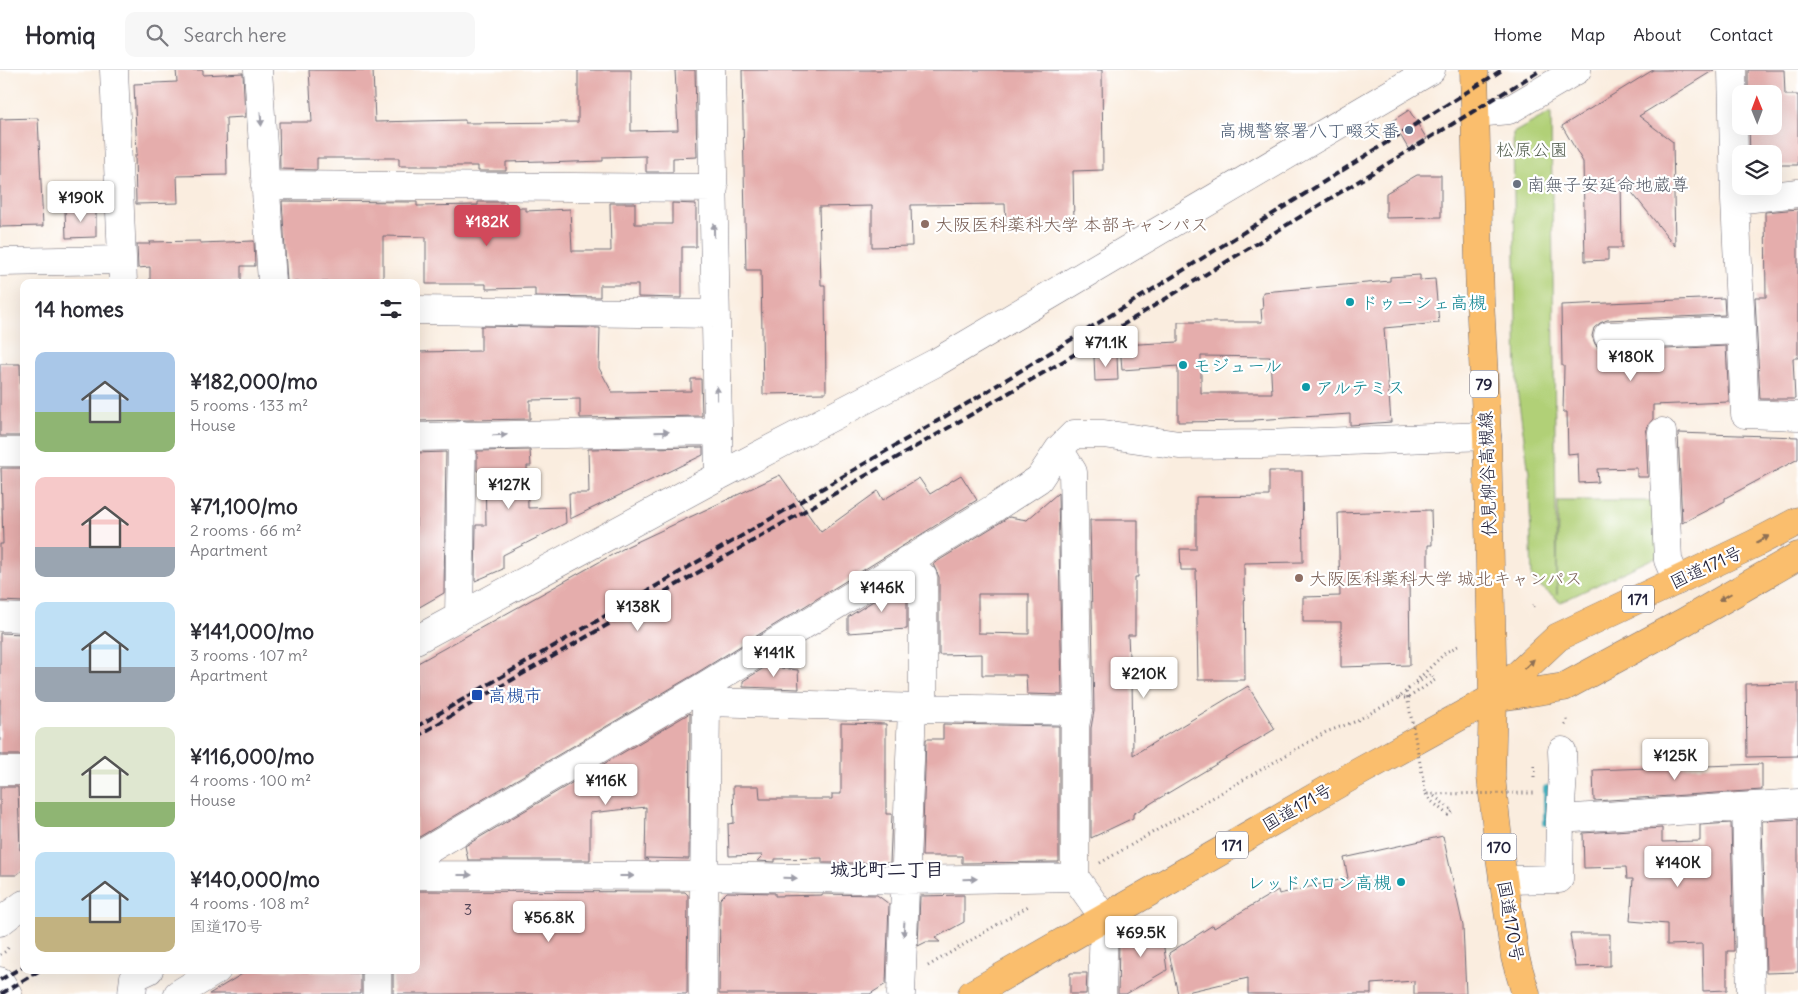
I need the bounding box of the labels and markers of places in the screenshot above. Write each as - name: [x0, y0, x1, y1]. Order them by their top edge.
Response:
- place label: 高槻警察署八丁畷交番: [1219, 119, 1399, 142]
- marker: 高槻警察署八丁畷交番: [1403, 124, 1415, 136]
- place label: 南無子安延命地蔵尊: [1527, 173, 1689, 196]
- marker: 南無子安延命地蔵尊: [1511, 178, 1523, 190]
- pin: ¥190K: [46, 180, 116, 223]
- pin: ¥182K: [452, 204, 522, 247]
- place label: 大阪医科薬科大学 本部キャンパス: [935, 213, 1209, 236]
- marker: 大阪医科薬科大学 本部キャンパス: [919, 218, 931, 230]
- place label: ドゥーシェ高槻: [1360, 291, 1486, 314]
- marker: ドゥーシェ高槻: [1344, 296, 1356, 308]
- pin: ¥71.1K: [1065, 326, 1147, 368]
- pin: ¥180K: [1596, 340, 1666, 382]
- place label: モジュール: [1193, 354, 1282, 377]
- marker: モジュール: [1177, 359, 1189, 371]
- place label: アルテミス: [1316, 376, 1405, 399]
- marker: アルテミス: [1300, 381, 1312, 393]
- pin: ¥127K: [474, 468, 544, 510]
- place label: 大阪医科薬科大学 城北キャンパス: [1309, 567, 1583, 590]
- pin: ¥146K: [847, 570, 917, 613]
- marker: 大阪医科薬科大学 城北キャンパス: [1293, 572, 1305, 584]
- pin: ¥138K: [603, 590, 673, 632]
- pin: ¥141K: [739, 636, 809, 678]
- pin: ¥210K: [1109, 656, 1179, 699]
- place label: 高槻市: [488, 684, 542, 707]
- marker: 高槻市: [470, 688, 484, 702]
- pin: ¥125K: [1640, 738, 1710, 781]
- pin: ¥116K: [571, 764, 641, 806]
- pin: ¥140K: [1643, 846, 1713, 888]
- place label: レッドバロン高槻: [1247, 871, 1391, 894]
- marker: レッドバロン高槻: [1395, 876, 1407, 888]
- pin: ¥56.8K: [508, 900, 590, 943]
- pin: ¥69.5K: [1100, 916, 1182, 958]

